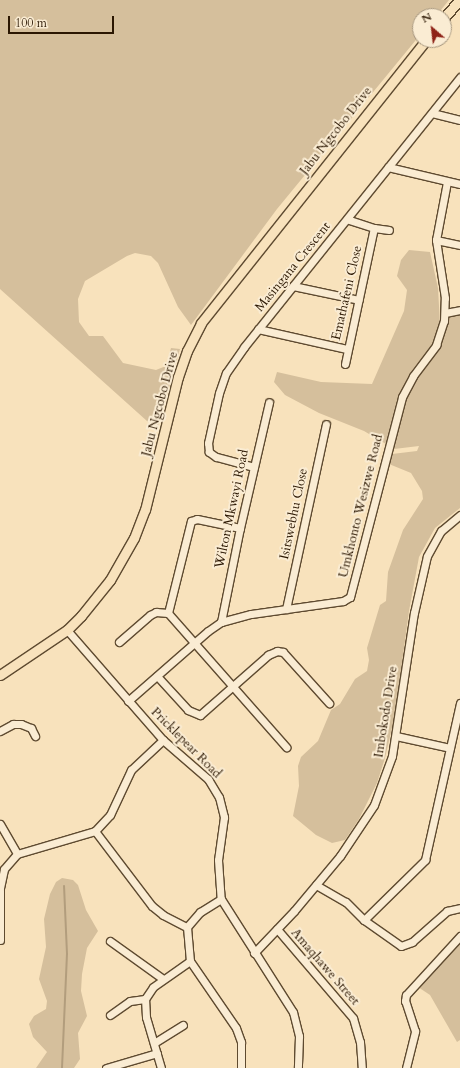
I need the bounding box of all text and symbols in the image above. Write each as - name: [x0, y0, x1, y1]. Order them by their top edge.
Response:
- scale bar: [10, 8, 116, 34]
- north arrow: [412, 8, 452, 48]
- text: N: [419, 9, 434, 27]
- text: 100 m: [15, 15, 47, 31]
- street label: Jabu Ngcobo Drive: [297, 84, 375, 178]
- street label: Masingana Crescent: [252, 219, 334, 315]
- street label: Emathafeni Close: [329, 244, 365, 342]
- street label: Jabu Ngcobo Drive: [139, 350, 181, 458]
- street label: Umkhonto Wesizwe Road: [336, 433, 386, 579]
- street label: Wilton Mkwayi Road: [212, 448, 252, 570]
- street label: Isitswebhu Close: [277, 467, 311, 561]
- street label: Imbokodo Drive: [371, 665, 401, 759]
- street label: Pricklepear Road: [147, 704, 225, 782]
- street label: Amaqhawe Street: [287, 925, 363, 1009]

